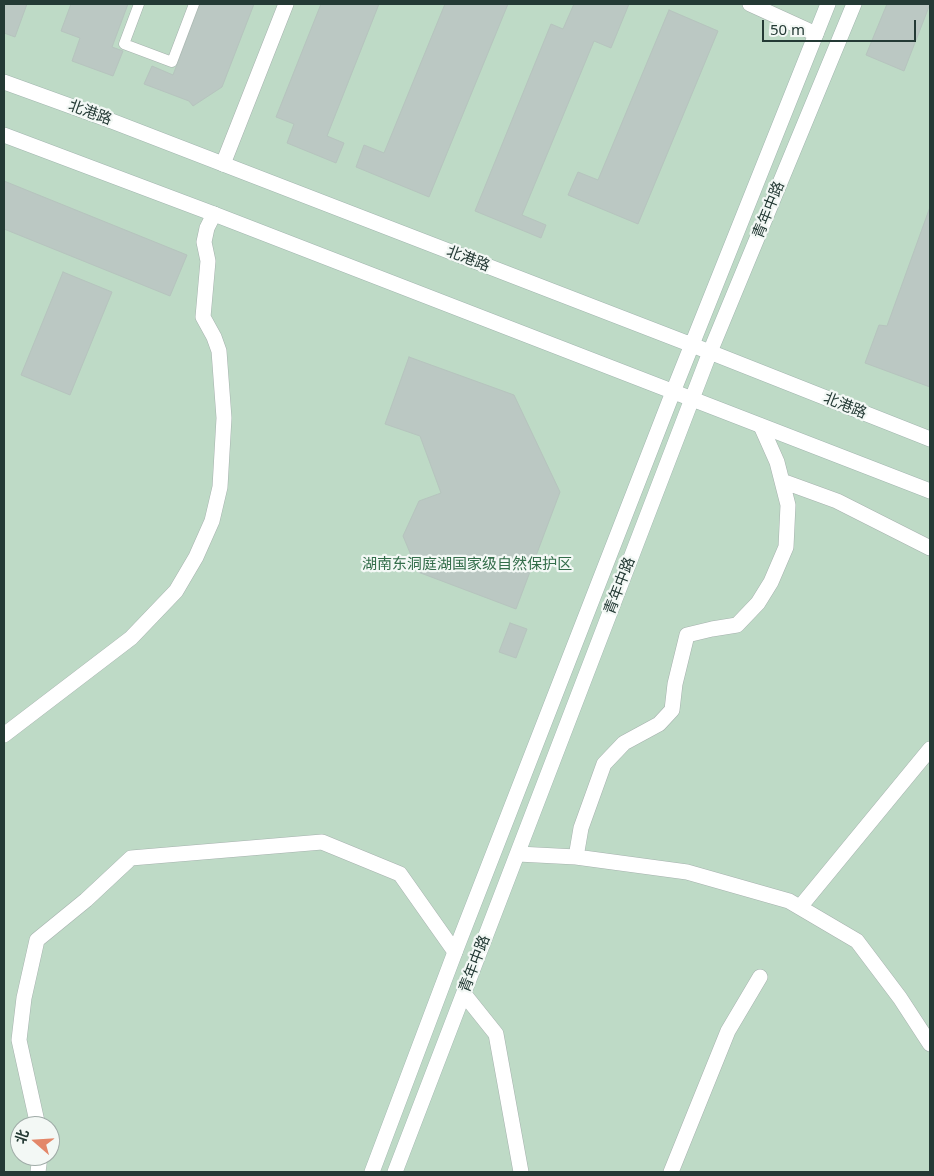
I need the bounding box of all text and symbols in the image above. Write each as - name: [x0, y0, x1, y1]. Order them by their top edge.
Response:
- scale bar: [764, 10, 918, 42]
- text: 50 m: [770, 19, 805, 39]
- street label: 北港路: [66, 97, 114, 129]
- street label: 青年中路: [749, 179, 789, 241]
- street label: 北港路: [444, 243, 492, 275]
- street label: 北港路: [821, 389, 869, 423]
- street label: 青年中路: [601, 555, 639, 617]
- park label: 湖南东洞庭湖国家级自然保护区: [362, 556, 572, 574]
- street label: 青年中路: [456, 933, 494, 995]
- north arrow: [10, 1116, 60, 1166]
- text: 北: [10, 1127, 33, 1146]

